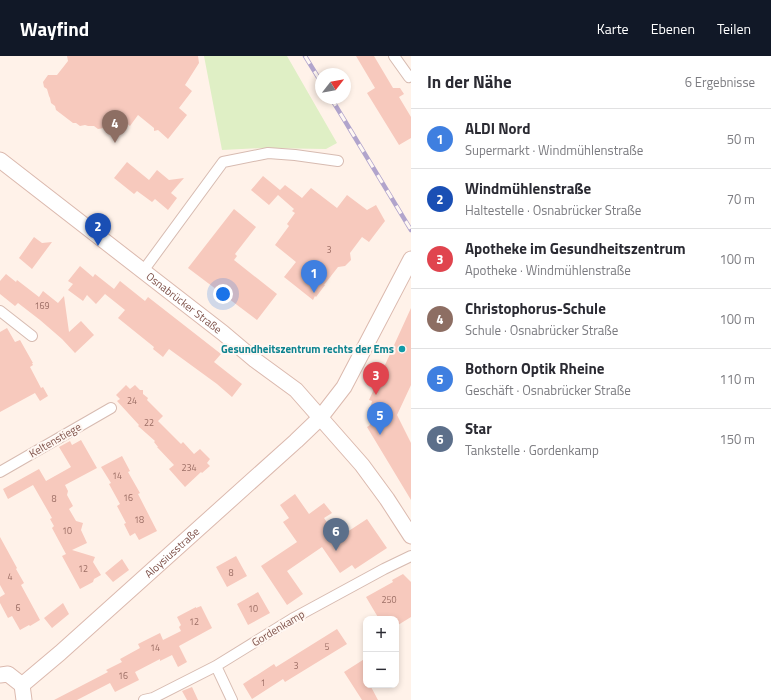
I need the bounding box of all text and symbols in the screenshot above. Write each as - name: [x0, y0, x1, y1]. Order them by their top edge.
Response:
- text: Wayfind: [20, 14, 89, 43]
- text: Karte: [597, 18, 629, 39]
- text: Ebenen: [651, 18, 695, 39]
- text: Teilen: [717, 18, 751, 39]
- north arrow: [315, 68, 351, 104]
- text: In der Nähe: [427, 69, 512, 95]
- text: 6 Ergebnisse: [685, 72, 755, 92]
- pin: 4: [102, 110, 128, 143]
- text: ALDI Nord: [465, 117, 530, 140]
- text: 1: [436, 129, 444, 149]
- text: 50 m: [727, 129, 755, 149]
- text: Supermarkt · Windmühlenstraße: [465, 140, 643, 160]
- text: Windmühlenstraße: [465, 177, 591, 200]
- text: 2: [436, 189, 444, 209]
- text: 70 m: [727, 189, 755, 209]
- text: Haltestelle · Osnabrücker Straße: [465, 200, 641, 220]
- pin: 2: [85, 213, 111, 246]
- text: Apotheke im Gesundheitszentrum: [465, 237, 686, 260]
- house number: 3: [326, 243, 332, 256]
- text: 3: [436, 249, 444, 269]
- text: 100 m: [719, 249, 755, 269]
- pin: 1: [301, 260, 327, 293]
- text: Apotheke · Windmühlenstraße: [465, 260, 631, 280]
- street label: Osnabrücker Straße: [143, 268, 226, 338]
- your location: [213, 284, 233, 304]
- text: Christophorus-Schule: [465, 297, 606, 320]
- house number: 169: [34, 299, 50, 312]
- text: 4: [436, 309, 444, 329]
- text: 100 m: [719, 309, 755, 329]
- text: Schule · Osnabrücker Straße: [465, 320, 618, 340]
- place label: Gesundheitszentrum rechts der Ems: [221, 341, 394, 357]
- marker: Gesundheitszentrum rechts der Ems: [397, 344, 407, 354]
- text: Bothorn Optik Rheine: [465, 357, 604, 380]
- pin: 3: [363, 362, 389, 395]
- text: 5: [436, 369, 444, 389]
- text: 110 m: [719, 369, 755, 389]
- text: Geschäft · Osnabrücker Straße: [465, 380, 631, 400]
- house number: 24: [127, 394, 137, 407]
- pin: 5: [367, 402, 393, 435]
- house number: 22: [144, 416, 154, 429]
- text: Star: [465, 417, 492, 440]
- street label: Keltenstiege: [26, 418, 84, 461]
- text: 6: [436, 429, 444, 449]
- text: 150 m: [719, 429, 755, 449]
- text: Tankstelle · Gordenkamp: [465, 440, 599, 460]
- house number: 234: [181, 461, 197, 474]
- house number: 14: [112, 469, 122, 482]
- house number: 16: [123, 491, 133, 504]
- house number: 8: [51, 492, 57, 505]
- house number: 18: [134, 513, 144, 526]
- pin: 6: [323, 518, 349, 551]
- street label: Aloysiusstraße: [141, 523, 203, 581]
- house number: 10: [62, 524, 72, 537]
- house number: 12: [78, 562, 88, 575]
- house number: 8: [228, 566, 234, 579]
- house number: 4: [7, 570, 13, 583]
- house number: 250: [381, 593, 397, 606]
- house number: 6: [15, 601, 21, 614]
- house number: 10: [248, 602, 258, 615]
- street label: Gordenkamp: [248, 606, 308, 650]
- house number: 12: [189, 615, 199, 628]
- map controls: [363, 616, 399, 688]
- button: +: [363, 616, 399, 652]
- house number: 5: [324, 640, 330, 653]
- house number: 14: [150, 641, 160, 654]
- button: −: [363, 652, 399, 688]
- house number: 3: [293, 659, 299, 672]
- house number: 16: [118, 669, 128, 682]
- house number: 1: [260, 676, 266, 689]

